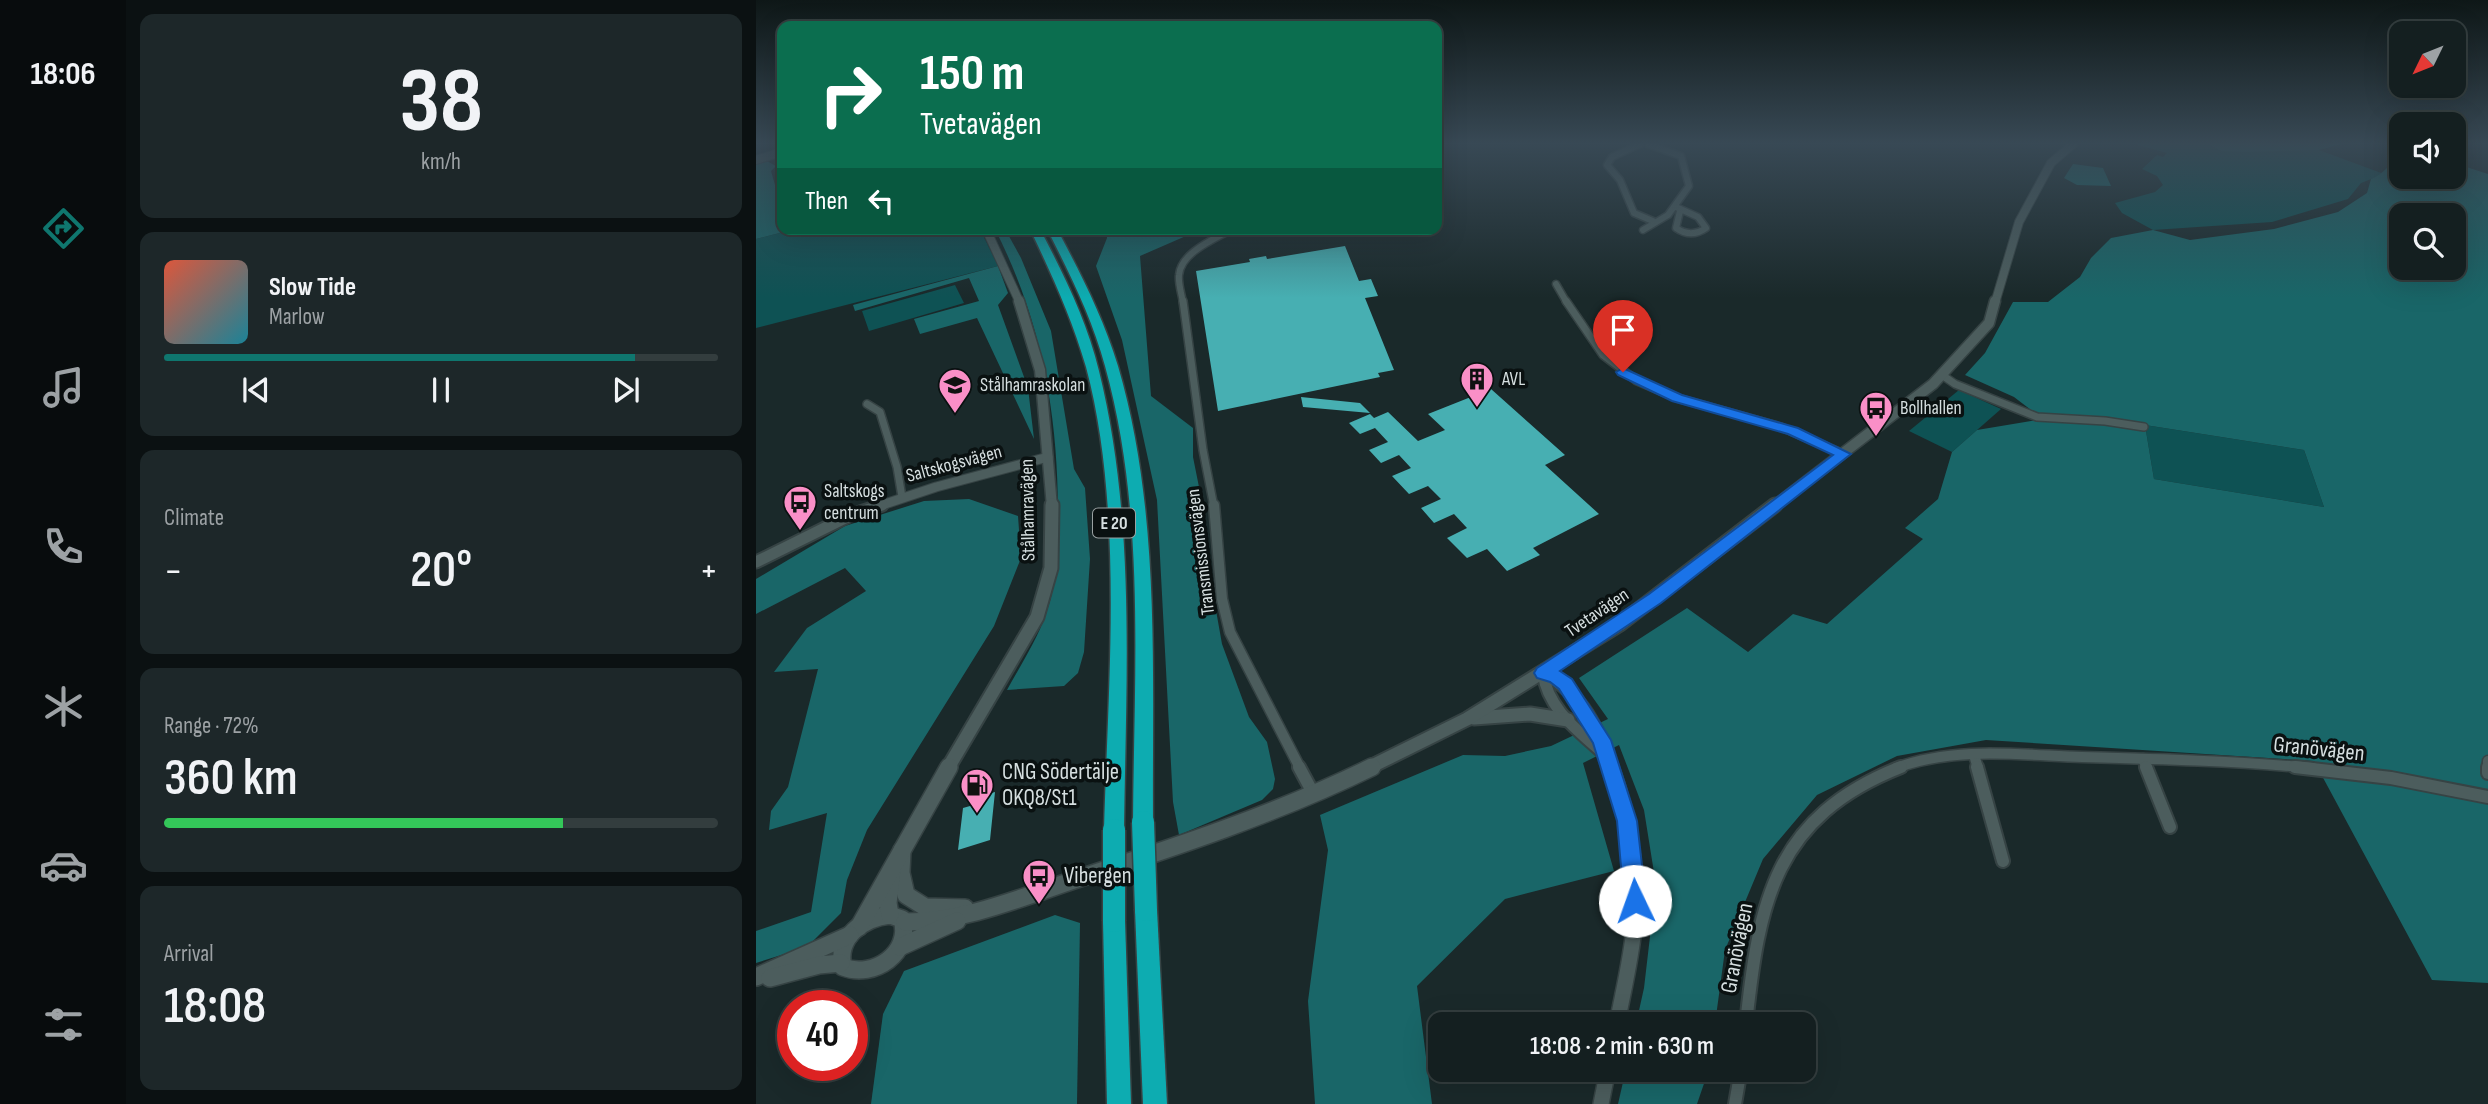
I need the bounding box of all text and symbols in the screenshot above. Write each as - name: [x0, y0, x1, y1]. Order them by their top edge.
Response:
- north arrow: [2389, 21, 2466, 98]
- map controls: [2389, 21, 2466, 280]
- text: 150 m: [920, 45, 1024, 104]
- text: 38: [399, 48, 483, 157]
- icon: right: [805, 49, 896, 140]
- text: 18:06: [30, 55, 96, 94]
- text: Tvetavägen: [920, 105, 1042, 144]
- button: sound: [2389, 112, 2466, 189]
- text: km/h: [421, 148, 461, 176]
- icon: left: [862, 182, 900, 220]
- text: Then: [805, 186, 848, 217]
- button: search: [2389, 203, 2466, 280]
- icon: directions: [39, 204, 88, 253]
- text: Slow Tide: [269, 272, 356, 303]
- pin: [1593, 300, 1653, 372]
- text: Marlow: [269, 303, 325, 331]
- icon: arrive: [1604, 311, 1642, 349]
- building icon: AVL: [1458, 360, 1496, 409]
- icon: music: [39, 363, 88, 412]
- school or university icon: Stålhamraskolan: [936, 366, 974, 415]
- place label: AVL: [1501, 368, 1525, 391]
- icon: previous: [237, 371, 275, 409]
- icon: pause: [422, 371, 460, 409]
- icon: next: [607, 371, 645, 409]
- place label: Stålhamraskolan: [980, 374, 1085, 397]
- bus stop icon: Bollhallen: [1857, 389, 1895, 438]
- place label: Bollhallen: [1900, 397, 1962, 420]
- street label: Saltskogsvägen: [904, 440, 1004, 488]
- street label: Stålhamravägen: [1016, 459, 1040, 561]
- place label: Saltskogs centrum: [824, 480, 885, 525]
- bus stop icon: Saltskogs centrum: [781, 483, 819, 532]
- street label: Transmissionsvägen: [1182, 488, 1220, 616]
- text: Climate: [164, 504, 224, 532]
- road number: E 20: [1093, 508, 1135, 538]
- icon: phone: [39, 522, 88, 571]
- text: 20°: [410, 539, 472, 602]
- text: −: [164, 549, 183, 594]
- text: +: [699, 549, 718, 594]
- street label: Tvetavägen: [1561, 583, 1633, 643]
- icon: climate: [39, 682, 88, 731]
- text: Range · 72%: [164, 712, 259, 740]
- street label: Granövägen: [2272, 730, 2366, 768]
- text: 360 km: [164, 747, 298, 810]
- place label: CNG Södertälje OKQ8/St1: [1002, 758, 1119, 812]
- fuel station icon: CNG Södertälje OKQ8/St1: [958, 766, 996, 815]
- icon: car: [39, 841, 88, 890]
- bus stop icon: Vibergen: [1020, 857, 1058, 906]
- place label: Vibergen: [1064, 862, 1132, 890]
- position arrow: [1598, 864, 1672, 938]
- street label: Granövägen: [1715, 900, 1759, 996]
- text: Arrival: [164, 940, 213, 968]
- text: 18:08: [164, 975, 266, 1038]
- speed limit sign: 40: [777, 990, 868, 1081]
- icon: filters: [39, 1000, 88, 1049]
- text: 18:08 · 2 min · 630 m: [1530, 1031, 1714, 1062]

